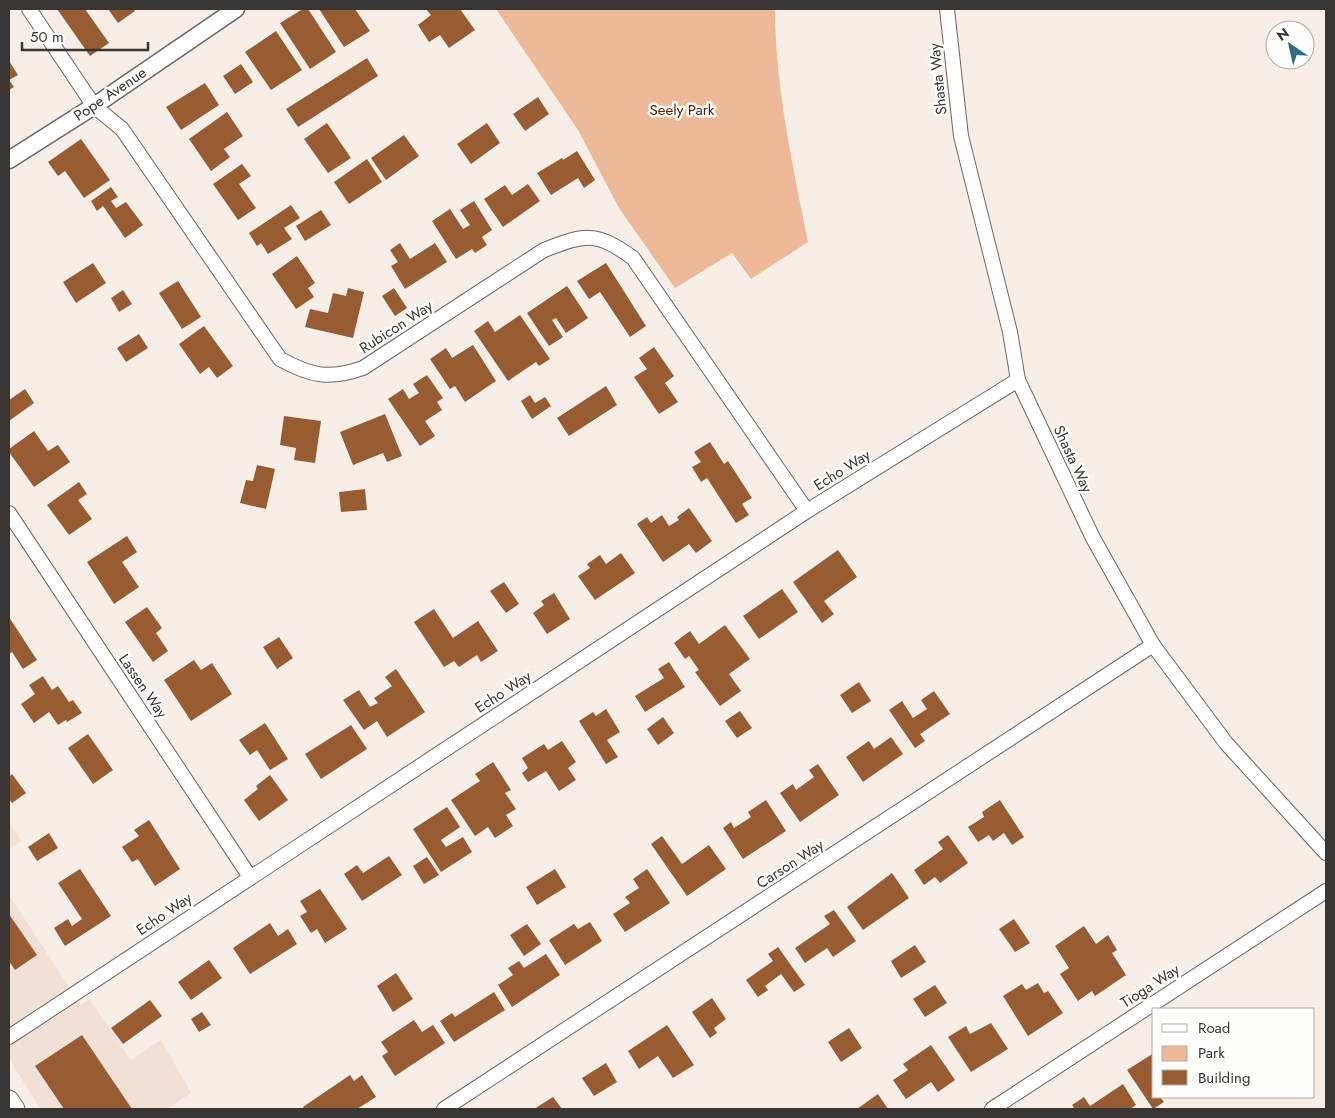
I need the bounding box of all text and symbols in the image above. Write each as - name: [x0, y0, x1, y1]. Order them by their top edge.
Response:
- scale bar: [22, 20, 149, 52]
- north arrow: [1265, 20, 1315, 70]
- text: N: [1273, 23, 1293, 46]
- text: 50 m: [30, 26, 64, 48]
- street label: Shasta Way: [923, 42, 953, 116]
- street label: Pope Avenue: [69, 61, 151, 126]
- park label: Seely Park: [650, 99, 715, 121]
- street label: Rubicon Way: [355, 295, 437, 359]
- street label: Shasta Way: [1048, 422, 1098, 497]
- street label: Echo Way: [809, 444, 875, 496]
- street label: Lassen Way: [113, 649, 173, 723]
- street label: Echo Way: [471, 665, 536, 718]
- street label: Carson Way: [752, 834, 828, 894]
- street label: Echo Way: [132, 887, 197, 941]
- street label: Tioga Way: [1116, 958, 1184, 1013]
- legend: [1152, 1008, 1315, 1098]
- text: Road: [1198, 1017, 1230, 1039]
- text: Park: [1198, 1042, 1225, 1064]
- text: Building: [1198, 1067, 1250, 1089]

